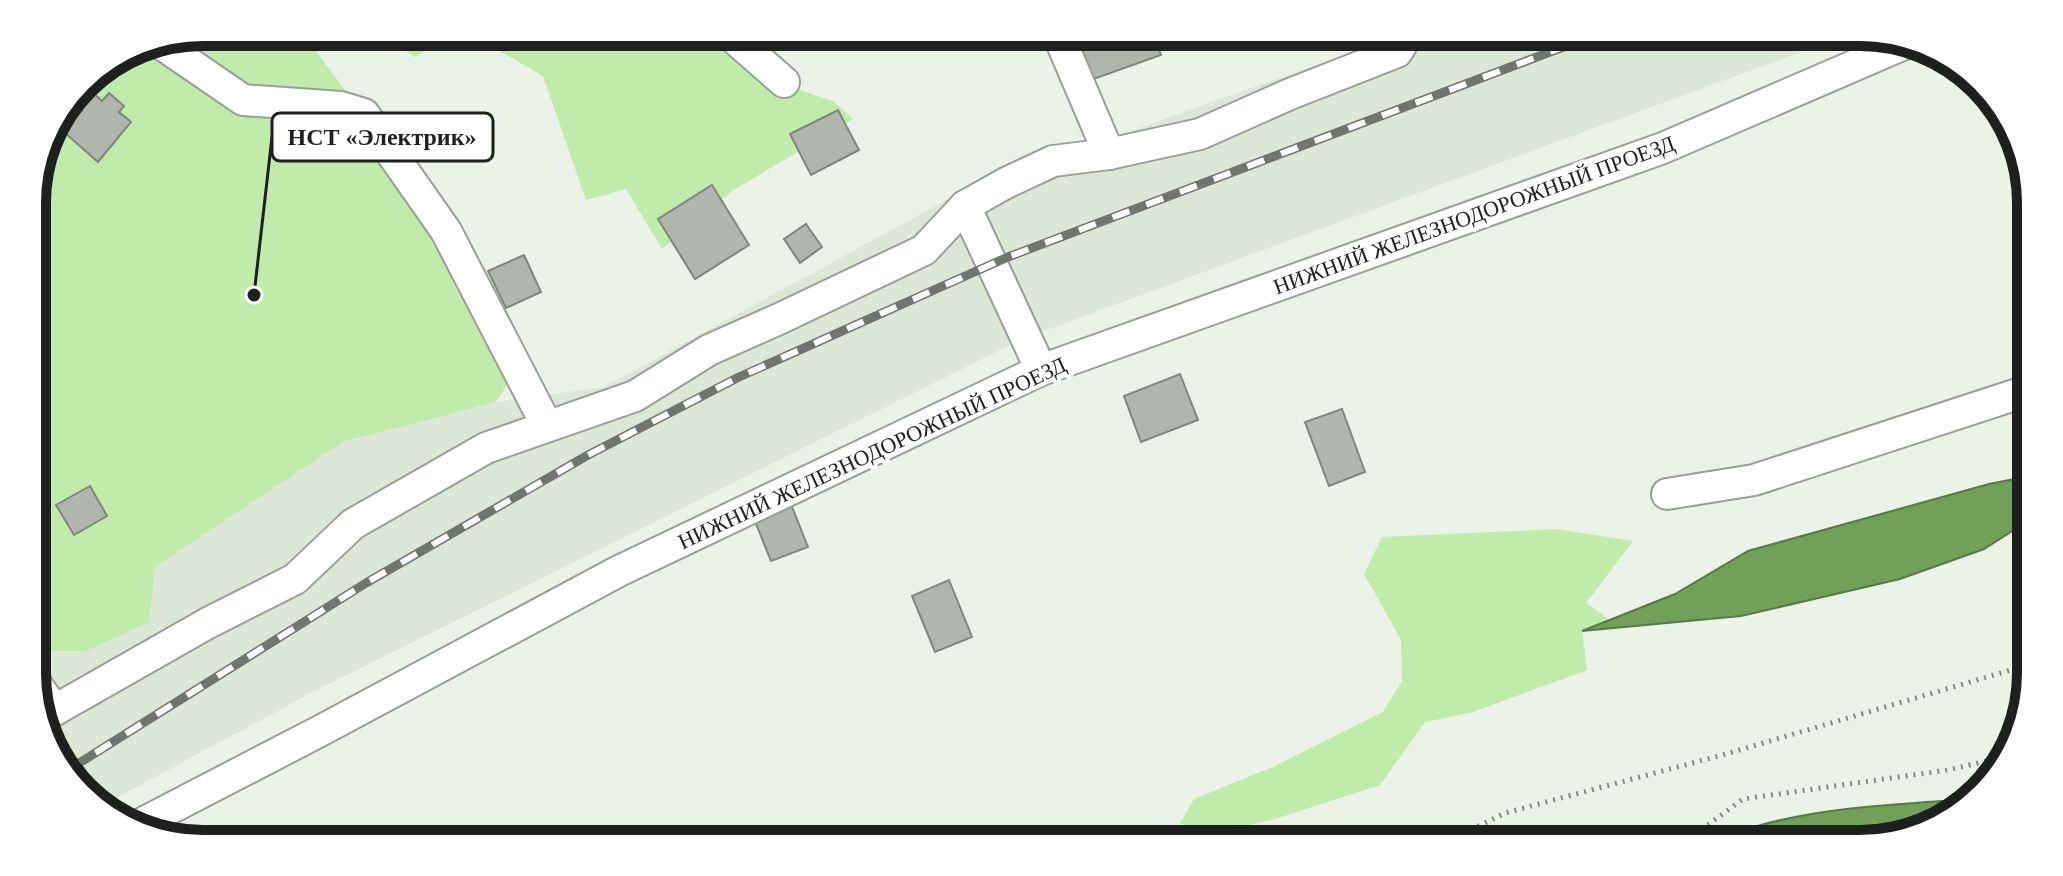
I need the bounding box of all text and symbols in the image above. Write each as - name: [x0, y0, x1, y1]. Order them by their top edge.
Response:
- callout: НСТ «Электрик»: [272, 113, 493, 161]
- text: НСТ «Электрик»: [288, 124, 477, 150]
- street label: НИЖНИЙ ЖЕЛЕЗНОДОРОЖНЫЙ ПРОЕЗД: [1270, 130, 1678, 300]
- street label: НИЖНИЙ ЖЕЛЕЗНОДОРОЖНЫЙ ПРОЕЗД: [674, 352, 1070, 554]

